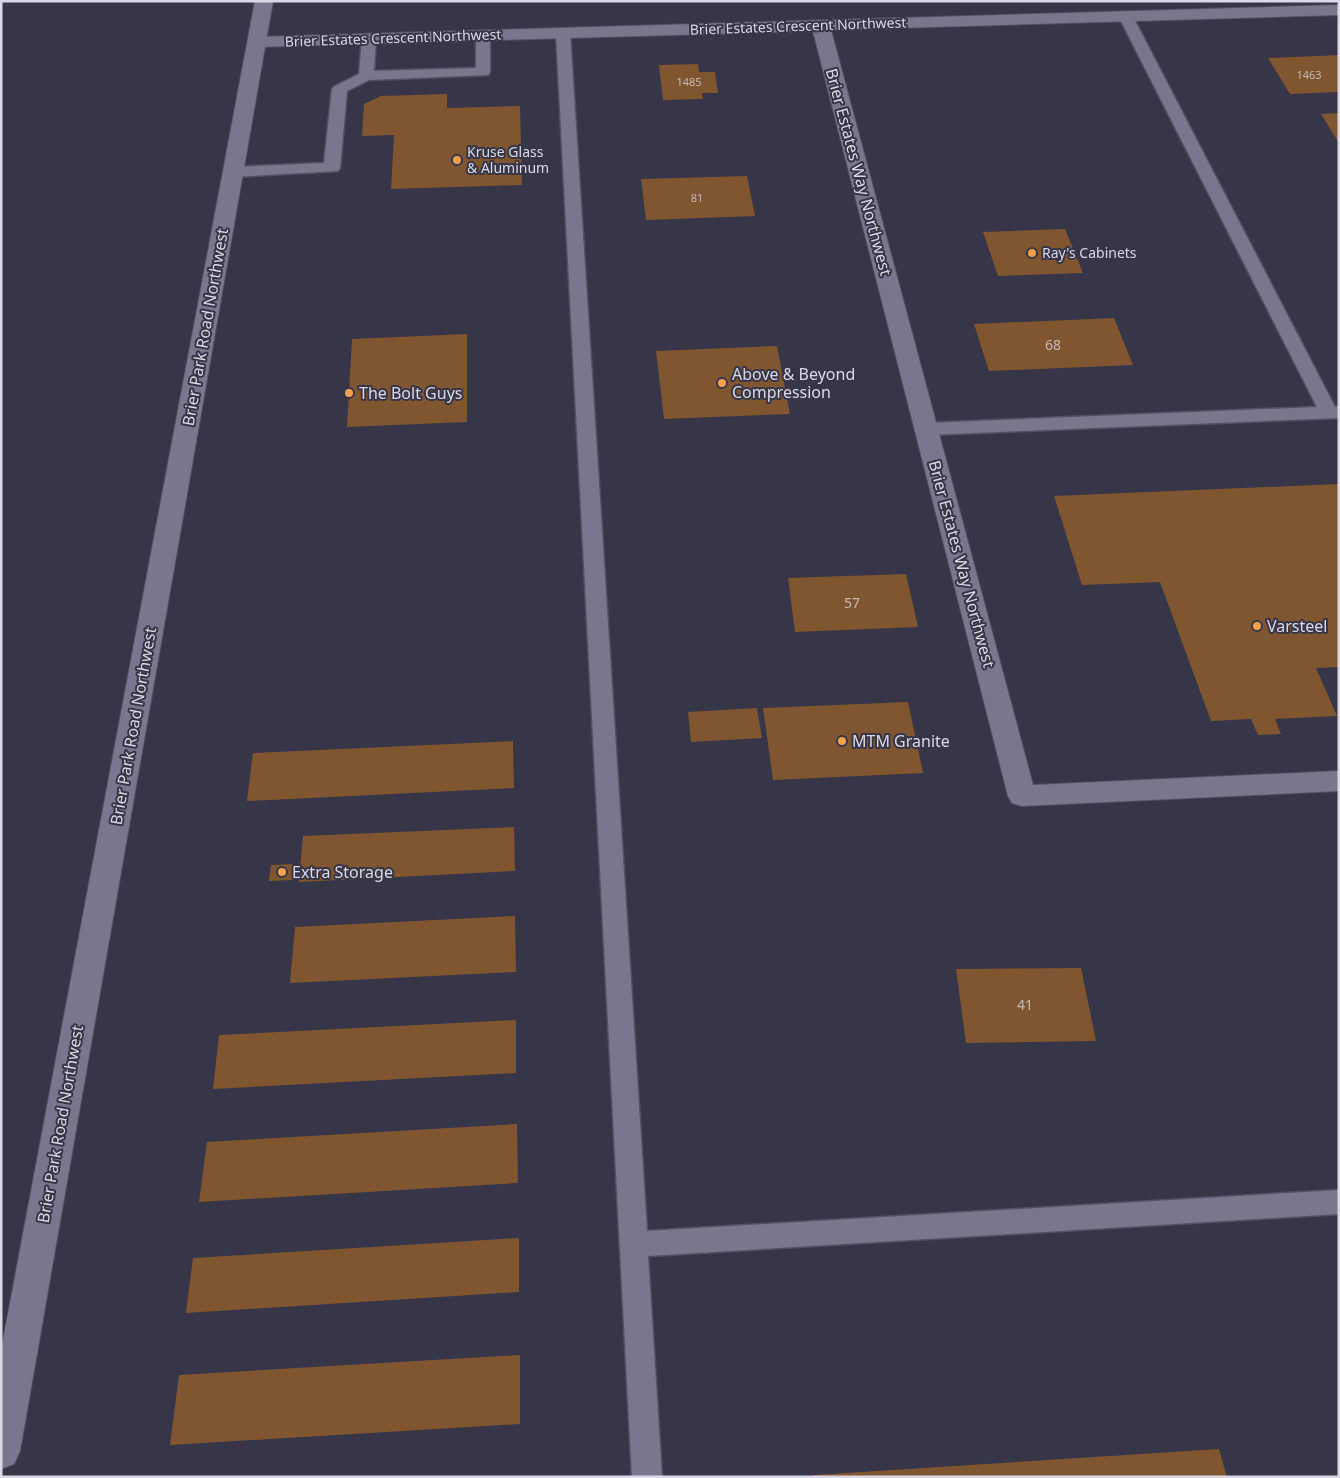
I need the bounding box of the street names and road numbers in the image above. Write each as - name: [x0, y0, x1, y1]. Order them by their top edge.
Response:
- street label: Brier Estates Crescent Northwest: [689, 12, 907, 39]
- street label: Brier Estates Crescent Northwest: [284, 24, 502, 51]
- street label: Brier Estates Way Northwest: [821, 66, 897, 278]
- street label: Brier Park Road Northwest: [177, 226, 233, 428]
- street label: Brier Estates Way Northwest: [924, 458, 1000, 670]
- street label: Brier Park Road Northwest: [105, 625, 161, 827]
- street label: Brier Park Road Northwest: [32, 1023, 88, 1225]

